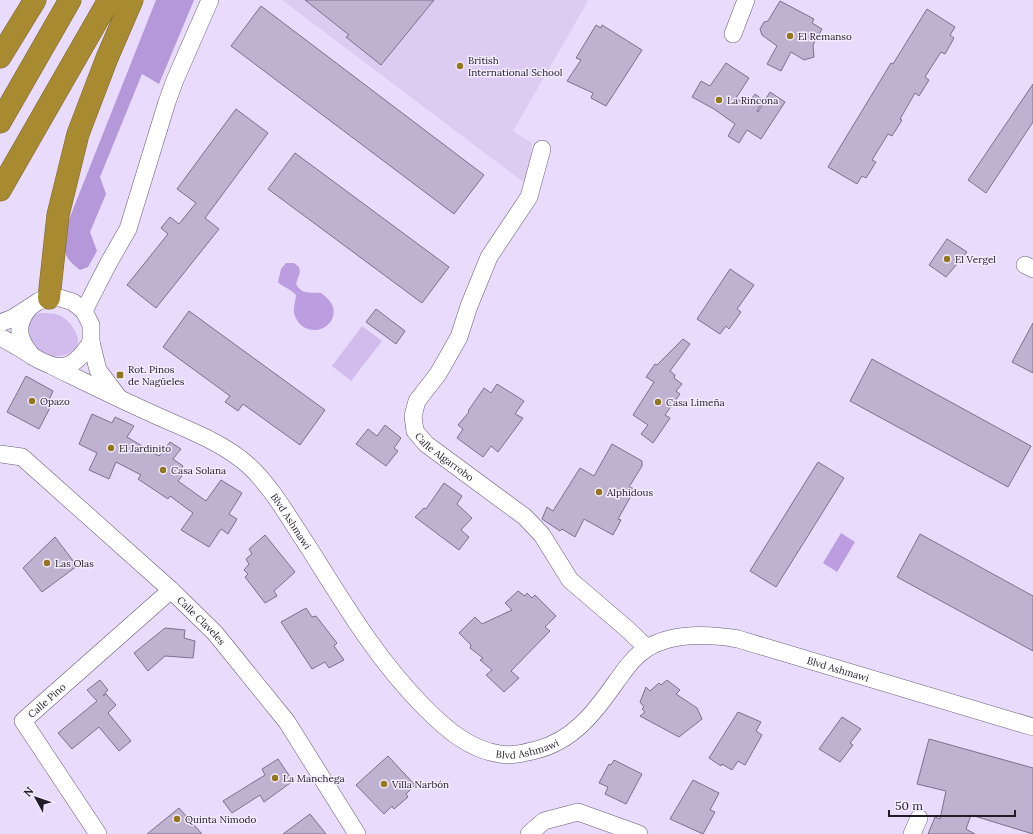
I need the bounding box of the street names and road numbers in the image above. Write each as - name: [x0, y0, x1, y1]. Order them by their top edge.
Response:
- street label: Calle Algarrobo: [412, 429, 477, 484]
- street label: Blvd Ashmawi: [268, 490, 314, 552]
- street label: Calle Claveles: [174, 593, 229, 648]
- street label: Blvd Ashmawi: [806, 653, 871, 684]
- street label: Calle Pino: [25, 680, 68, 720]
- street label: Blvd Ashmawi: [495, 736, 561, 761]

